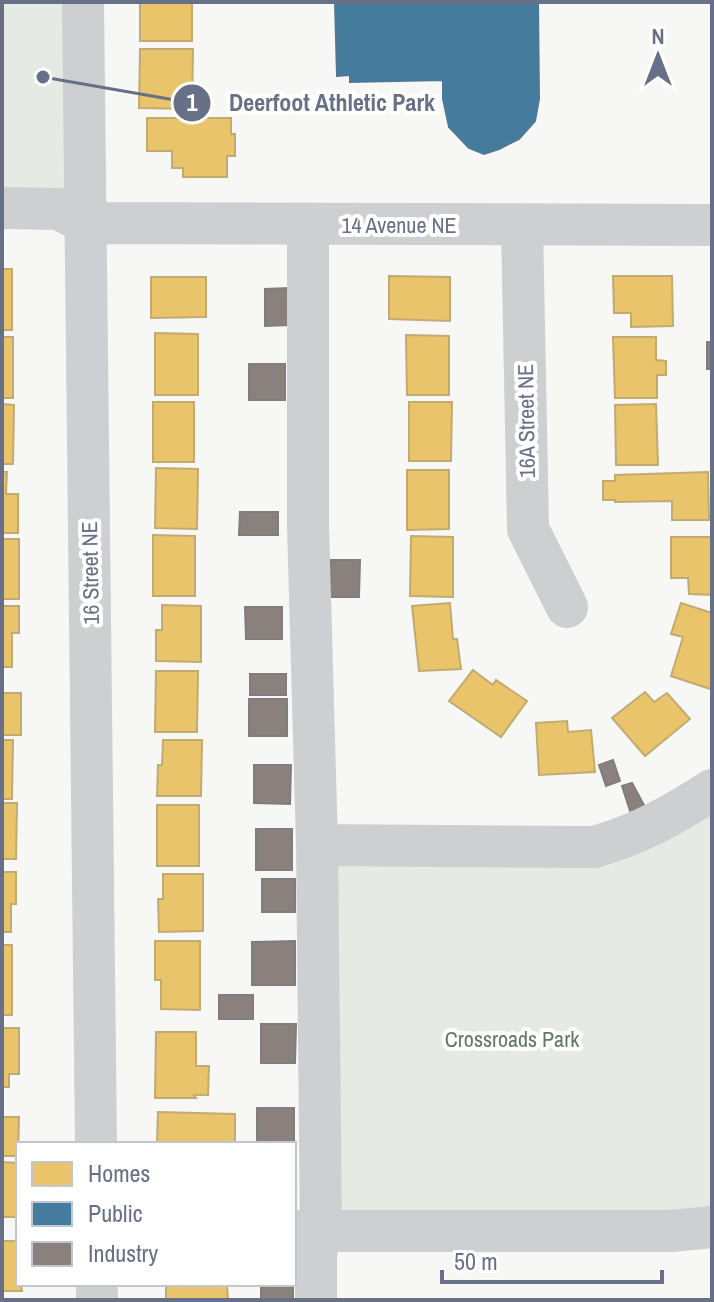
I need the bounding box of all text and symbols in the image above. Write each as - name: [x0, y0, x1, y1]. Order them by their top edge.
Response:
- north arrow: [618, 16, 698, 96]
- text: N: [651, 21, 665, 51]
- callout: Deerfoot Athletic Park: [172, 79, 451, 127]
- text: 1: [187, 86, 198, 118]
- text: Deerfoot Athletic Park: [229, 86, 435, 118]
- street label: 14 Avenue NE: [341, 210, 457, 240]
- street label: 16A Street NE: [510, 364, 542, 478]
- street label: 16 Street NE: [74, 521, 106, 625]
- park label: Crossroads Park: [445, 1024, 580, 1054]
- legend: [16, 1142, 296, 1286]
- text: Homes: [88, 1157, 150, 1189]
- text: Public: [88, 1197, 143, 1229]
- scale bar: [442, 1234, 662, 1284]
- text: Industry: [88, 1237, 158, 1269]
- text: 50 m: [454, 1245, 498, 1277]

